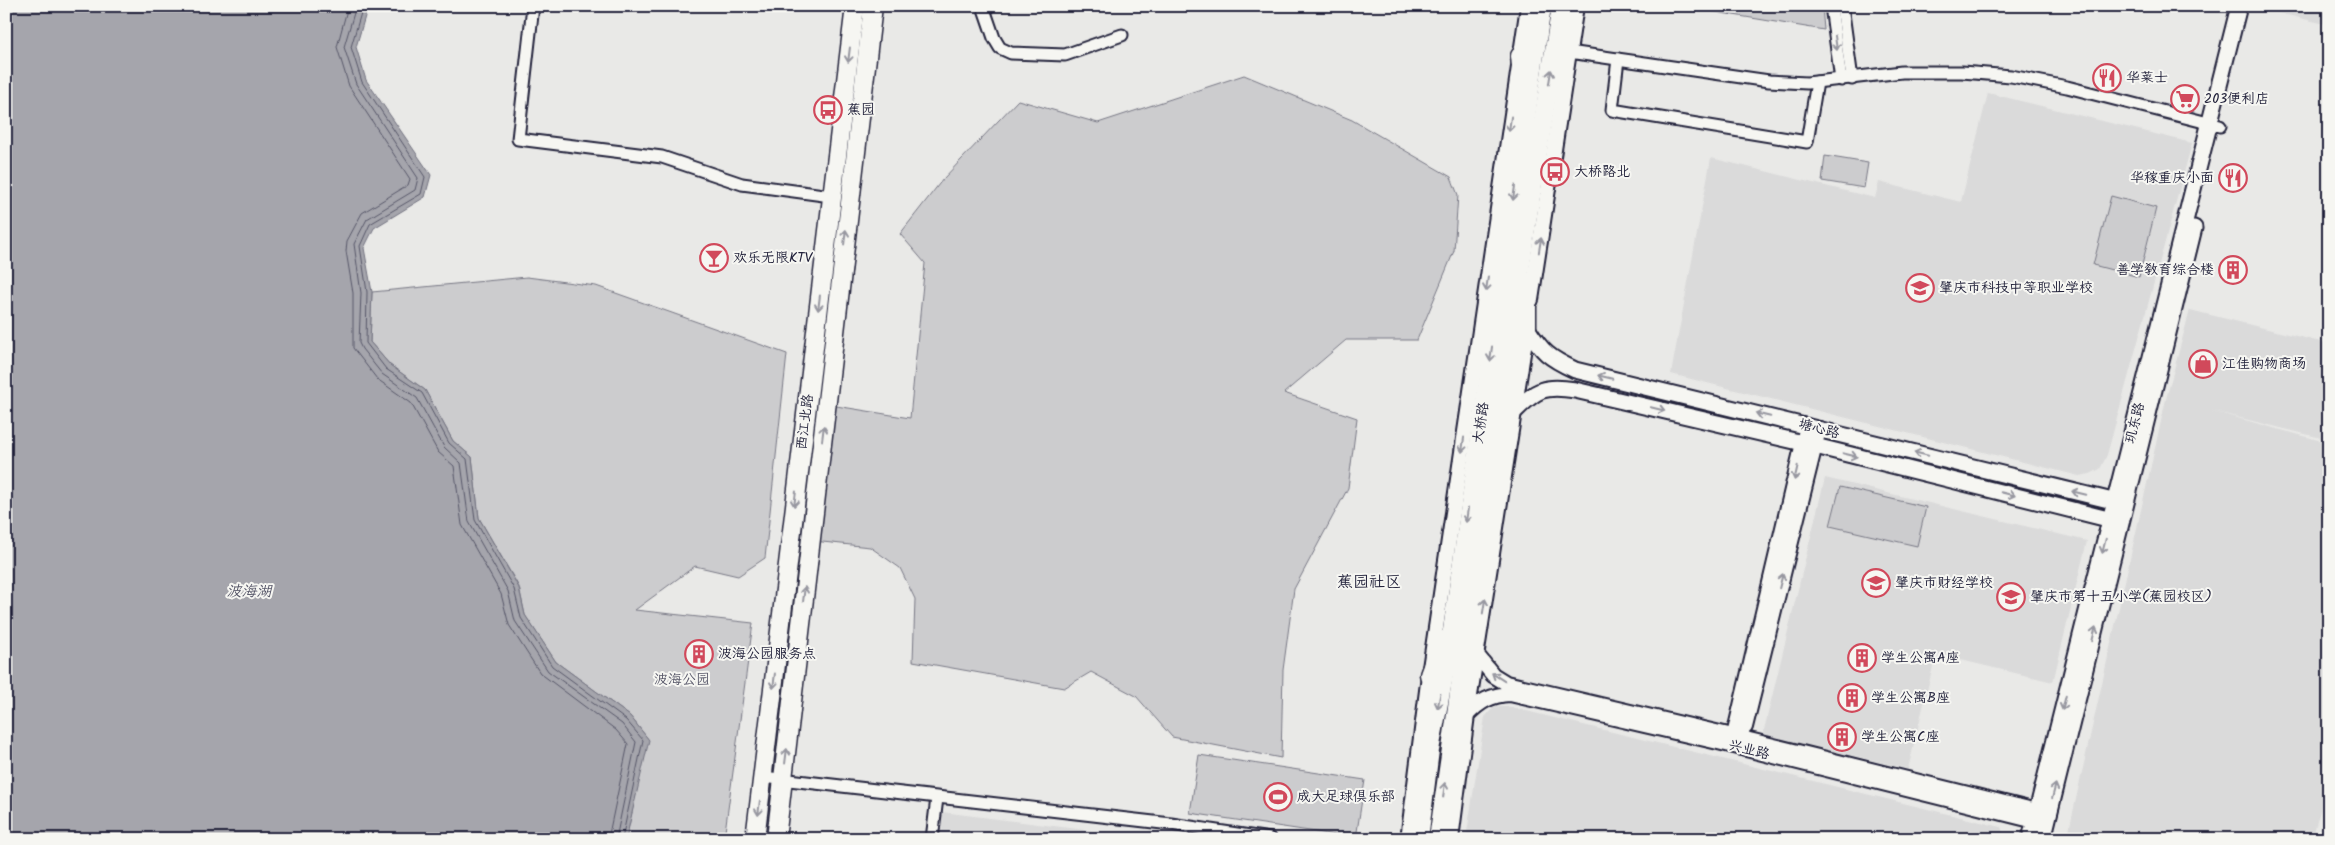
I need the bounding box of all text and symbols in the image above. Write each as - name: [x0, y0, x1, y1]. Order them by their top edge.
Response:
- one-way arrow: [1832, 35, 1842, 51]
- one-way arrow: [844, 46, 854, 62]
- restaurant icon: 华莱士: [2092, 63, 2122, 93]
- place label: 华莱士: [2126, 67, 2168, 89]
- one-way arrow: [1545, 70, 1555, 86]
- supermarket icon: 203便利店: [2170, 84, 2200, 114]
- place label: 203便利店: [2204, 88, 2269, 110]
- bus stop icon: 蕉园: [813, 95, 843, 125]
- place label: 蕉园: [847, 99, 875, 121]
- one-way arrow: [1505, 115, 1515, 131]
- bus stop icon: 大桥路北: [1540, 157, 1570, 187]
- place label: 大桥路北: [1574, 161, 1630, 183]
- restaurant icon: 华稼重庆小面: [2218, 163, 2248, 193]
- place label: 华稼重庆小面: [2130, 167, 2214, 189]
- one-way arrow: [1509, 185, 1519, 201]
- one-way arrow: [840, 229, 850, 245]
- one-way arrow: [1535, 237, 1545, 253]
- bar icon: 欢乐无限KTV: [699, 243, 729, 273]
- place label: 欢乐无限KTV: [733, 247, 814, 269]
- building icon: 善学教育综合楼: [2218, 255, 2248, 285]
- place label: 善学教育综合楼: [2116, 259, 2214, 281]
- school or university icon: 肇庆市科技中等职业学校: [1905, 273, 1935, 303]
- one-way arrow: [1481, 276, 1491, 292]
- place label: 肇庆市科技中等职业学校: [1939, 277, 2093, 299]
- one-way arrow: [814, 294, 824, 310]
- one-way arrow: [1485, 345, 1495, 361]
- shop icon: 江佳购物商场: [2188, 349, 2218, 379]
- place label: 江佳购物商场: [2222, 353, 2306, 375]
- one-way arrow: [1597, 372, 1613, 381]
- street label: 西江北路: [791, 393, 819, 451]
- street label: 玑东路: [2119, 400, 2151, 446]
- street label: 大桥路: [1467, 401, 1495, 445]
- one-way arrow: [1650, 405, 1666, 414]
- one-way arrow: [1755, 410, 1771, 419]
- street label: 塘心路: [1796, 413, 1842, 445]
- one-way arrow: [818, 425, 828, 441]
- one-way arrow: [1458, 437, 1468, 453]
- one-way arrow: [1913, 449, 1929, 458]
- one-way arrow: [1842, 451, 1858, 460]
- one-way arrow: [1791, 465, 1800, 481]
- one-way arrow: [2071, 487, 2087, 497]
- one-way arrow: [1999, 490, 2015, 500]
- one-way arrow: [790, 491, 800, 507]
- one-way arrow: [1462, 506, 1472, 522]
- one-way arrow: [2099, 537, 2108, 553]
- school or university icon: 肇庆市财经学校: [1861, 568, 1891, 598]
- district label: 蕉园社区: [1337, 570, 1401, 595]
- place label: 肇庆市财经学校: [1895, 572, 1993, 594]
- one-way arrow: [1777, 574, 1787, 590]
- water label: 波海湖: [226, 580, 273, 604]
- school or university icon: 肇庆市第十五小学(蕉园校区): [1996, 582, 2026, 612]
- one-way arrow: [799, 586, 809, 602]
- place label: 肇庆市第十五小学(蕉园校区): [2030, 586, 2212, 608]
- one-way arrow: [1479, 599, 1489, 615]
- one-way arrow: [2090, 626, 2099, 642]
- building icon: 波海公园服务点: [684, 639, 714, 669]
- place label: 波海公园服务点: [718, 643, 816, 665]
- building icon: 学生公寓A座: [1847, 643, 1877, 673]
- place label: 学生公寓A座: [1881, 647, 1960, 669]
- park label: 波海公园: [654, 669, 710, 691]
- one-way arrow: [769, 672, 779, 688]
- one-way arrow: [1491, 672, 1505, 682]
- building icon: 学生公寓B座: [1837, 683, 1867, 713]
- place label: 学生公寓B座: [1871, 687, 1950, 709]
- one-way arrow: [1434, 692, 1444, 708]
- one-way arrow: [2059, 695, 2068, 711]
- building icon: 学生公寓C座: [1827, 722, 1857, 752]
- place label: 学生公寓C座: [1861, 726, 1939, 748]
- street label: 兴业路: [1726, 734, 1772, 766]
- one-way arrow: [781, 748, 791, 764]
- sports icon: 成大足球俱乐部: [1263, 782, 1293, 812]
- one-way arrow: [1440, 783, 1450, 799]
- one-way arrow: [2050, 784, 2059, 800]
- place label: 成大足球俱乐部: [1297, 786, 1395, 808]
- one-way arrow: [754, 800, 764, 816]

